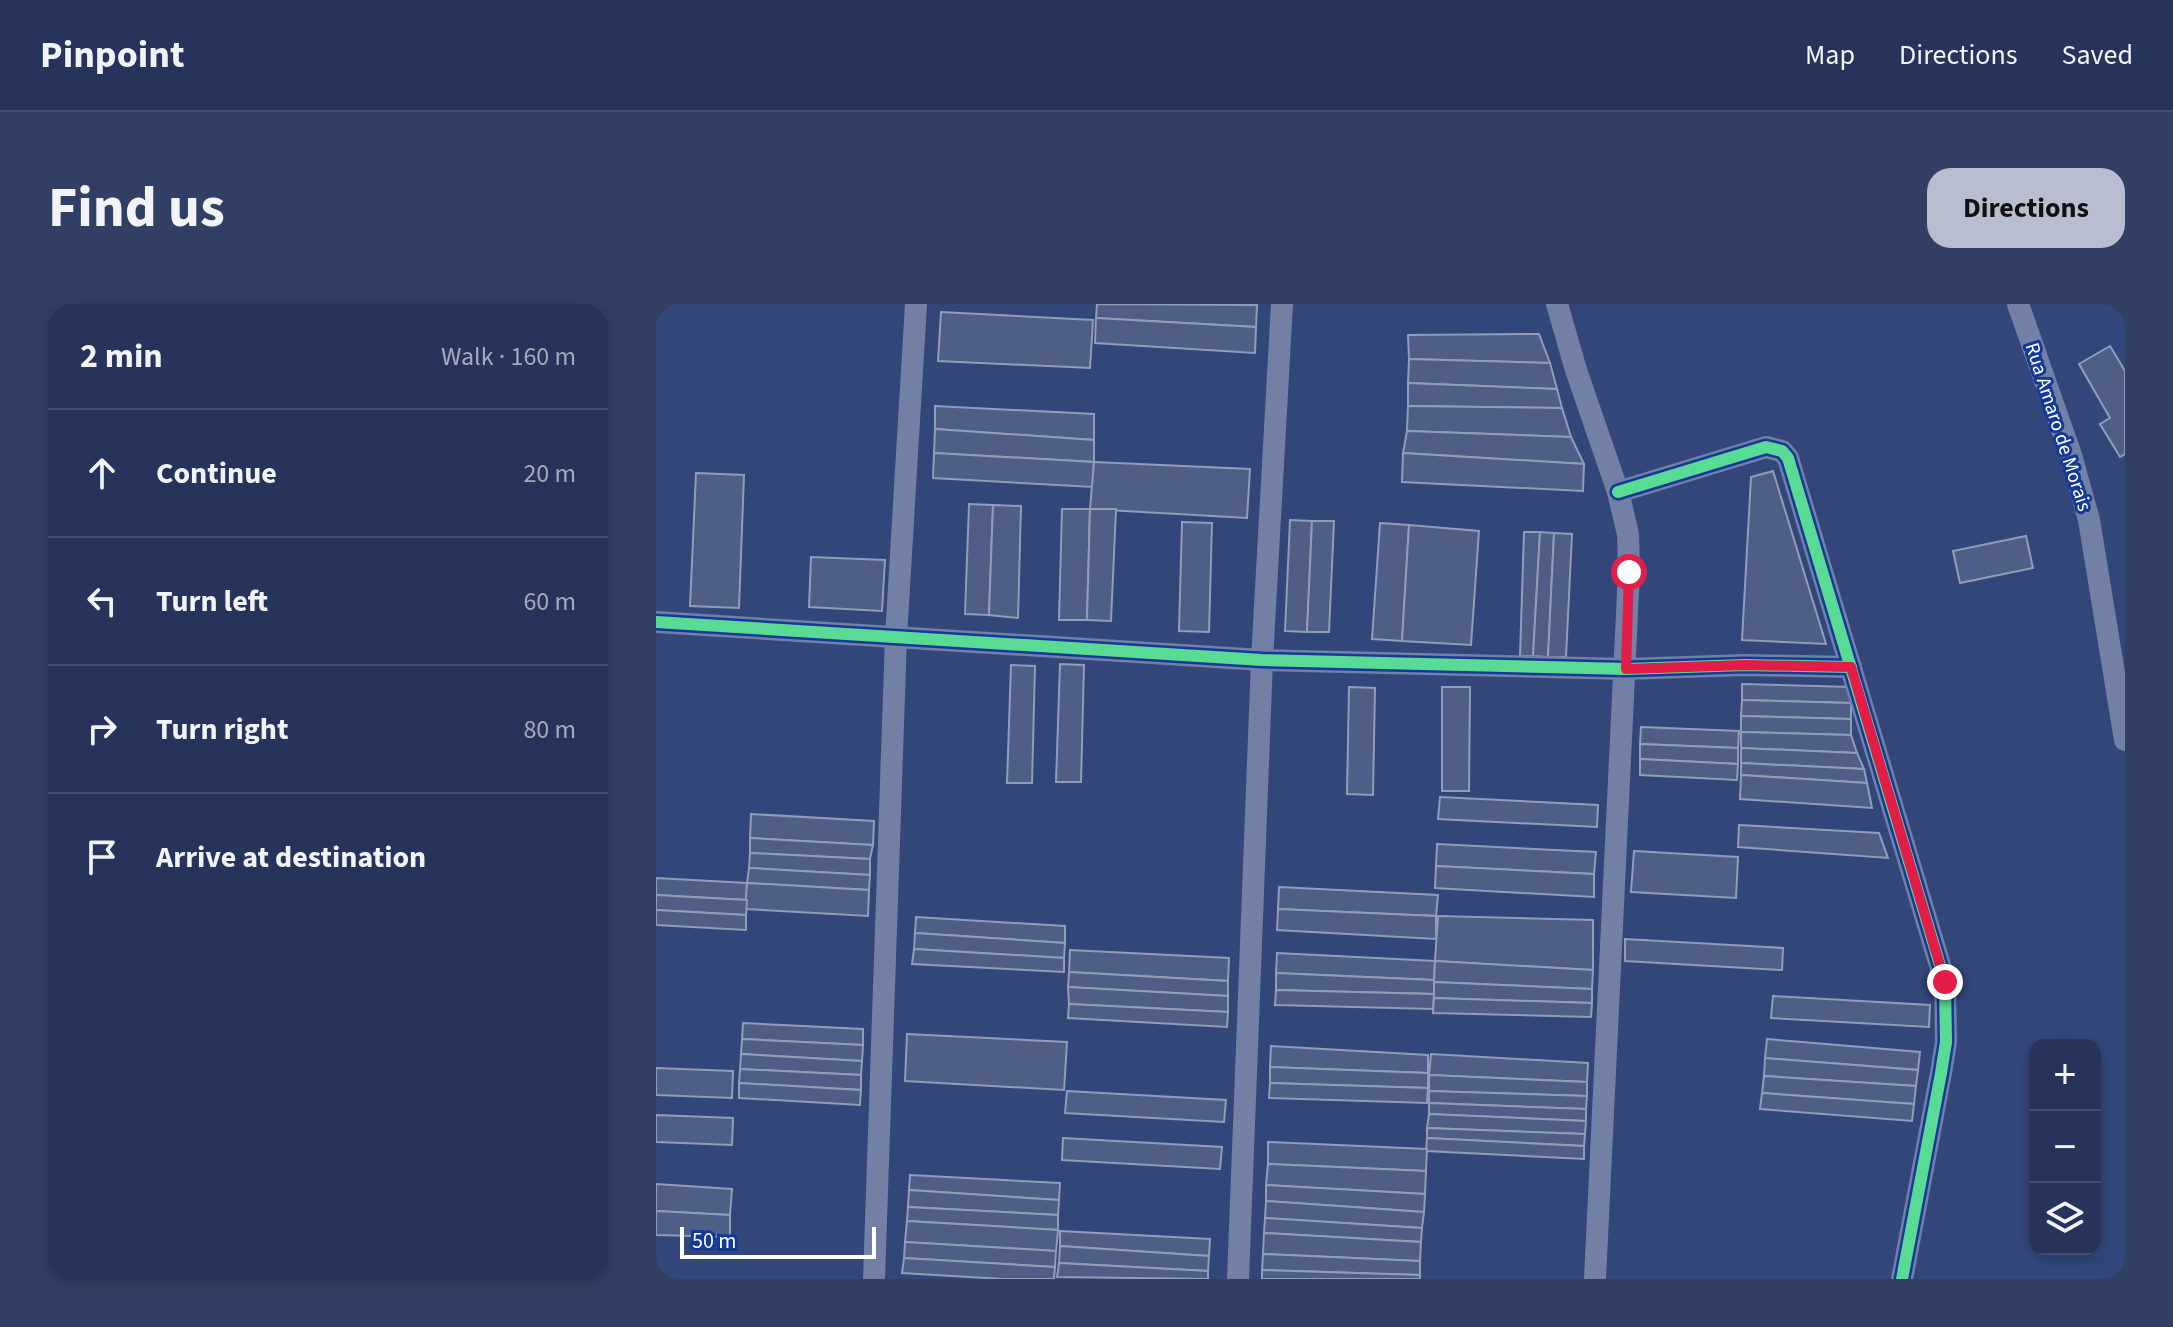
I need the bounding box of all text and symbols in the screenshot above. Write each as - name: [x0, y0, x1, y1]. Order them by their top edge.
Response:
- text: Pinpoint: [40, 28, 185, 82]
- text: Map: [1805, 35, 1855, 75]
- text: Directions: [1899, 35, 2018, 75]
- text: Saved: [2062, 35, 2133, 75]
- button: Directions: [1927, 168, 2125, 248]
- text: Find us: [48, 169, 225, 248]
- text: 2 min: [80, 332, 163, 381]
- text: Walk · 160 m: [441, 338, 576, 375]
- street label: Rua Amaro de Morais: [2018, 339, 2098, 515]
- icon: ahead: [80, 451, 124, 495]
- text: Continue: [156, 452, 277, 495]
- text: 20 m: [523, 455, 576, 492]
- route start: [1611, 554, 1647, 590]
- icon: left: [80, 579, 124, 623]
- text: Turn left: [156, 580, 268, 623]
- text: 60 m: [523, 583, 576, 620]
- icon: right: [80, 707, 124, 751]
- text: Turn right: [156, 708, 288, 751]
- text: 80 m: [523, 711, 576, 748]
- icon: arrive: [80, 835, 124, 879]
- text: Arrive at destination: [156, 836, 426, 879]
- route end: [1927, 964, 1963, 1000]
- map controls: [2029, 1039, 2101, 1255]
- button: +: [2029, 1039, 2101, 1111]
- button: −: [2029, 1111, 2101, 1183]
- button: layers: [2029, 1183, 2101, 1255]
- scale bar: [680, 1223, 876, 1259]
- text: 50 m: [692, 1225, 737, 1257]

